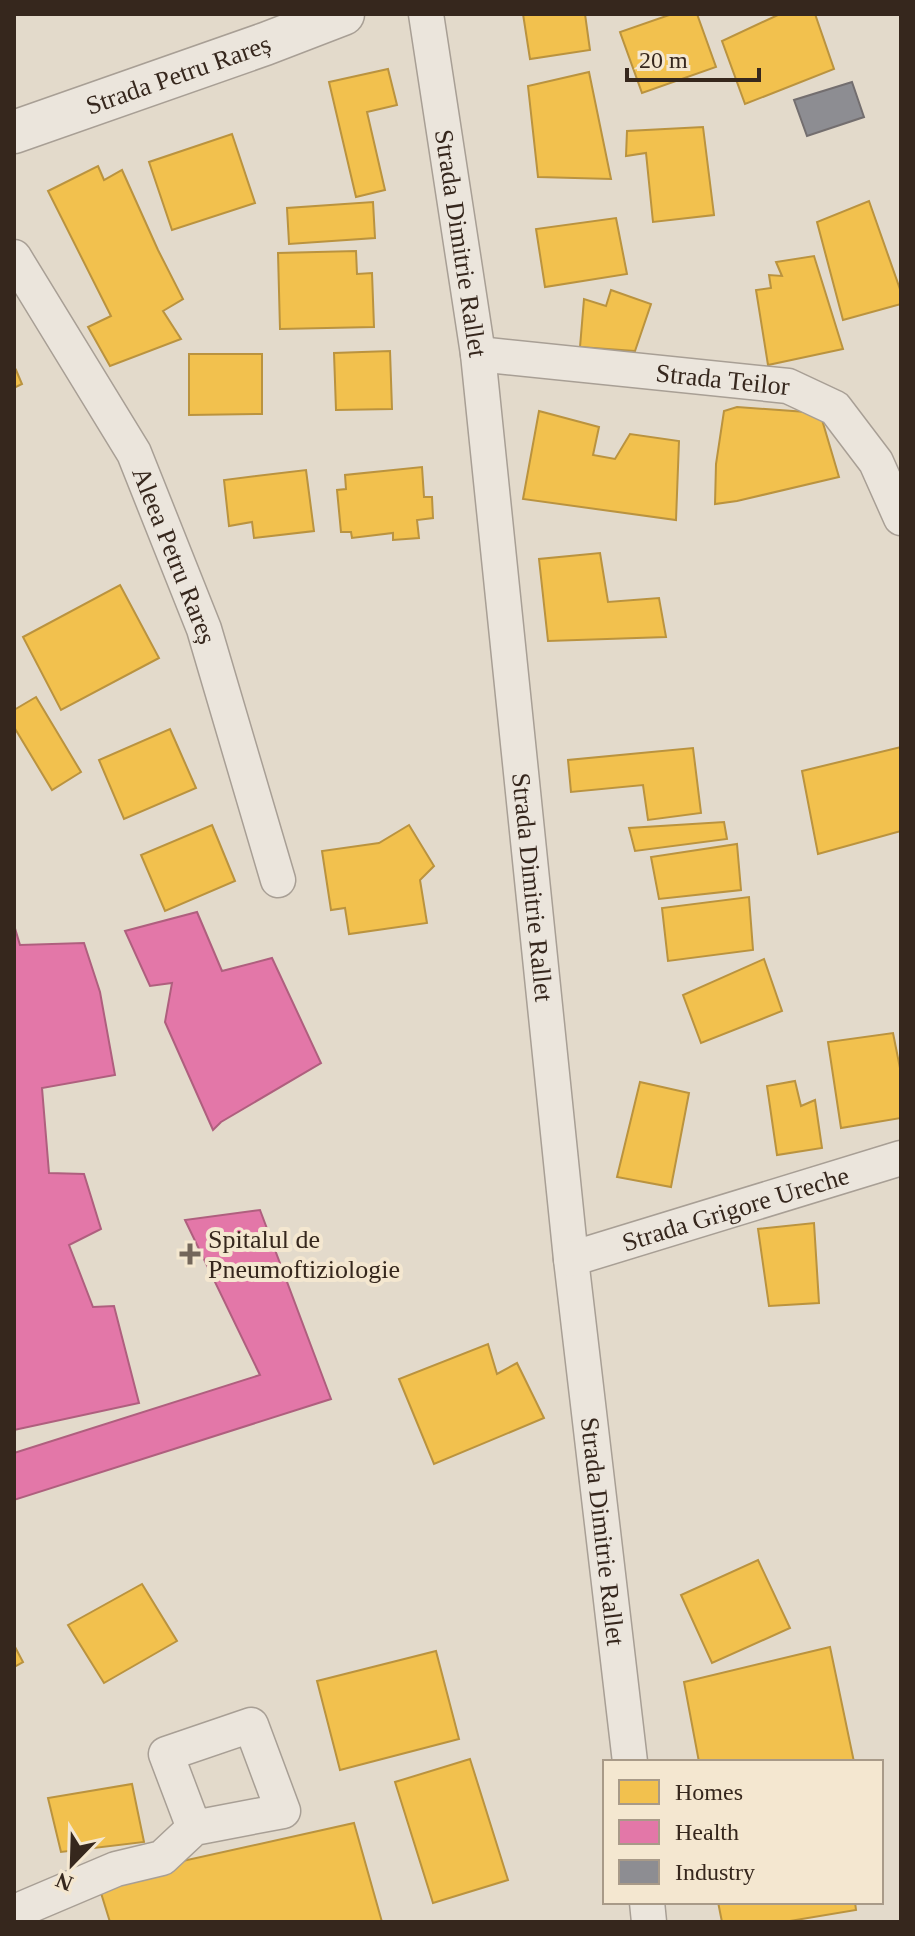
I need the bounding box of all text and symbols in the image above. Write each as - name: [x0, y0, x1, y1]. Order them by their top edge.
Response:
- street label: Strada Petru Rareș: [82, 29, 274, 120]
- scale bar: [627, 32, 759, 82]
- text: 20 m: [639, 47, 688, 73]
- street label: Strada Dimitrie Rallet: [429, 128, 493, 360]
- street label: Strada Teilor: [654, 358, 791, 401]
- street label: Aleea Petru Rareș: [127, 463, 222, 647]
- street label: Strada Dimitrie Rallet: [507, 771, 559, 1004]
- street label: Strada Grigore Ureche: [619, 1160, 852, 1257]
- place label: Spitalul de Pneumoftiziologie: [208, 1225, 400, 1284]
- marker: Spitalul de Pneumoftiziologie: [179, 1243, 201, 1265]
- street label: Strada Dimitrie Rallet: [575, 1416, 631, 1648]
- legend: [603, 1760, 883, 1904]
- text: Homes: [675, 1779, 743, 1805]
- text: Health: [675, 1819, 739, 1845]
- north arrow: [32, 1824, 112, 1904]
- text: Industry: [675, 1859, 755, 1885]
- text: N: [52, 1867, 77, 1897]

